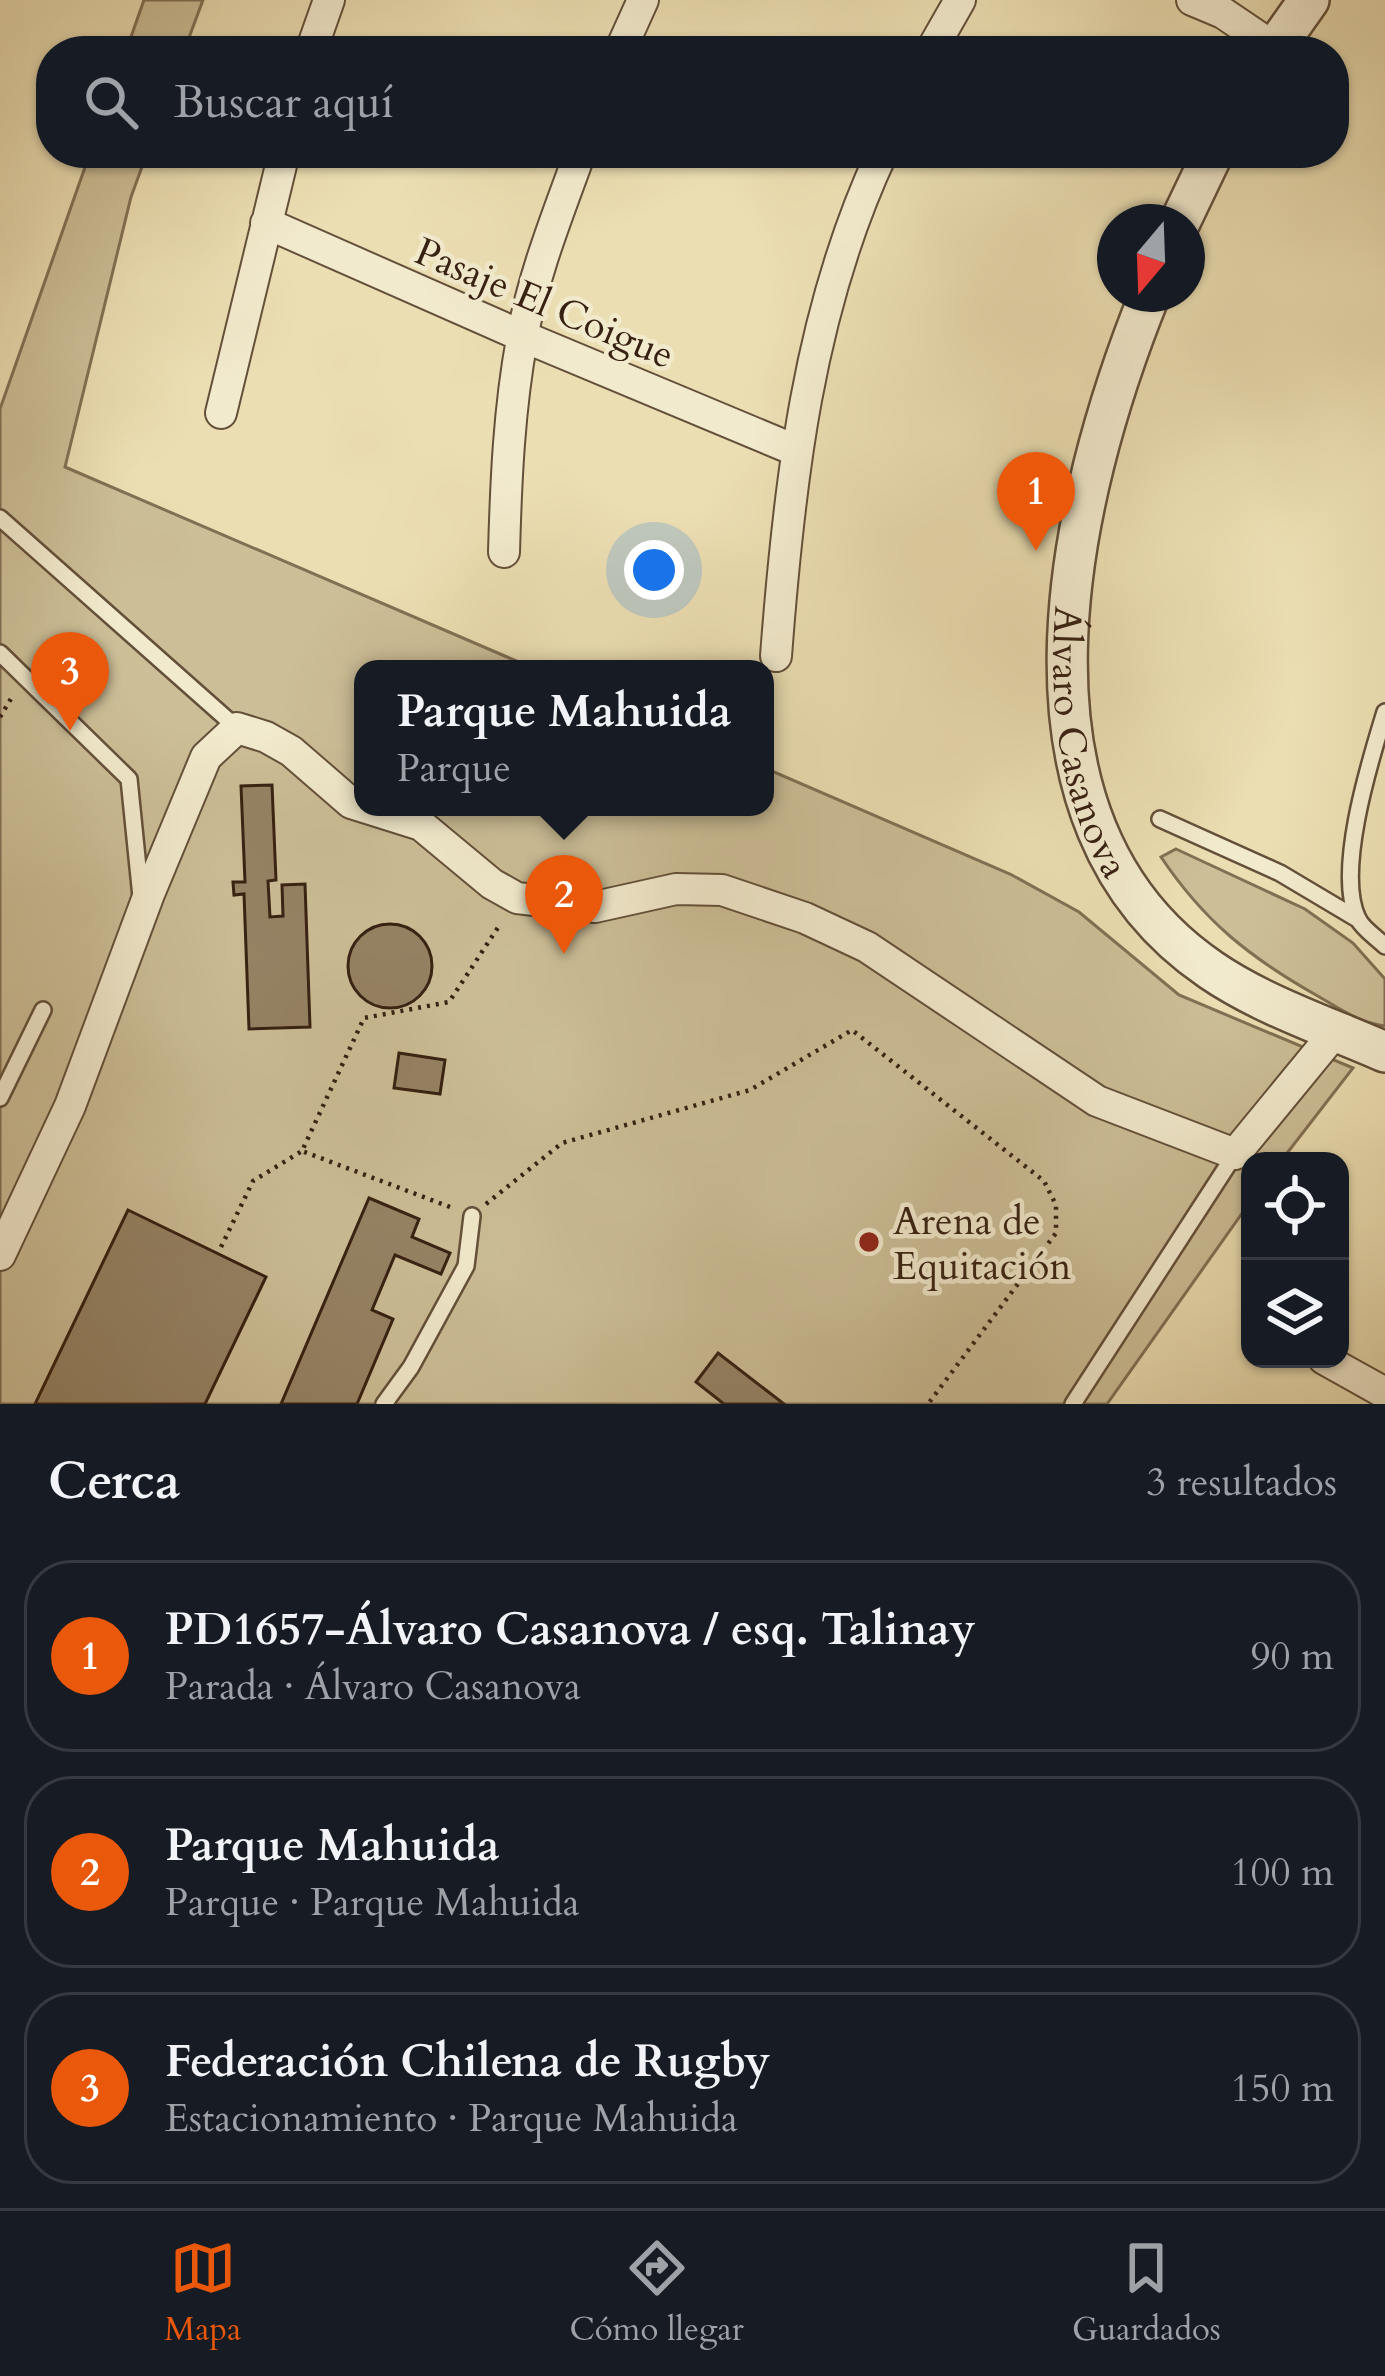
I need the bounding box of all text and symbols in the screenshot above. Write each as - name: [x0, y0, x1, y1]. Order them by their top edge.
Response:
- search box: [36, 36, 1349, 168]
- icon: search: [78, 69, 144, 135]
- text: Buscar aquí: [174, 72, 394, 133]
- north arrow: [1097, 204, 1205, 312]
- street label: Pasaje El Coigue: [407, 225, 682, 382]
- pin: 1: [997, 452, 1075, 551]
- your location: [624, 540, 684, 600]
- street label: Álvaro Casanova: [1039, 605, 1141, 888]
- pin: 3: [31, 632, 109, 731]
- popup: [354, 660, 774, 816]
- text: Parque Mahuida: [397, 681, 731, 742]
- text: Parque: [397, 742, 511, 795]
- pin: 2: [525, 855, 603, 954]
- map controls: [1241, 1152, 1349, 1368]
- button: locate: [1241, 1152, 1349, 1260]
- place label: Arena de Equitación: [893, 1195, 1072, 1293]
- marker: Arena de Equitación: [856, 1229, 882, 1255]
- button: layers: [1241, 1260, 1349, 1368]
- text: Cerca: [48, 1447, 180, 1517]
- text: 3 resultados: [1146, 1456, 1337, 1509]
- text: PD1657-Álvaro Casanova / esq. Talinay: [165, 1599, 976, 1660]
- text: 1: [80, 1630, 100, 1683]
- text: 90 m: [1251, 1630, 1334, 1683]
- text: Parada · Álvaro Casanova: [165, 1660, 581, 1713]
- text: Parque Mahuida: [165, 1815, 500, 1876]
- text: 2: [80, 1846, 100, 1899]
- text: 100 m: [1231, 1846, 1334, 1899]
- text: Parque · Parque Mahuida: [165, 1876, 580, 1929]
- text: Federación Chilena de Rugby: [165, 2031, 770, 2092]
- text: 3: [80, 2062, 100, 2115]
- text: 150 m: [1231, 2062, 1334, 2115]
- text: Estacionamiento · Parque Mahuida: [165, 2092, 738, 2145]
- tab: Mapa: [164, 2235, 241, 2352]
- tab: Cómo llegar: [570, 2235, 744, 2352]
- tab: Guardados: [1072, 2235, 1221, 2352]

